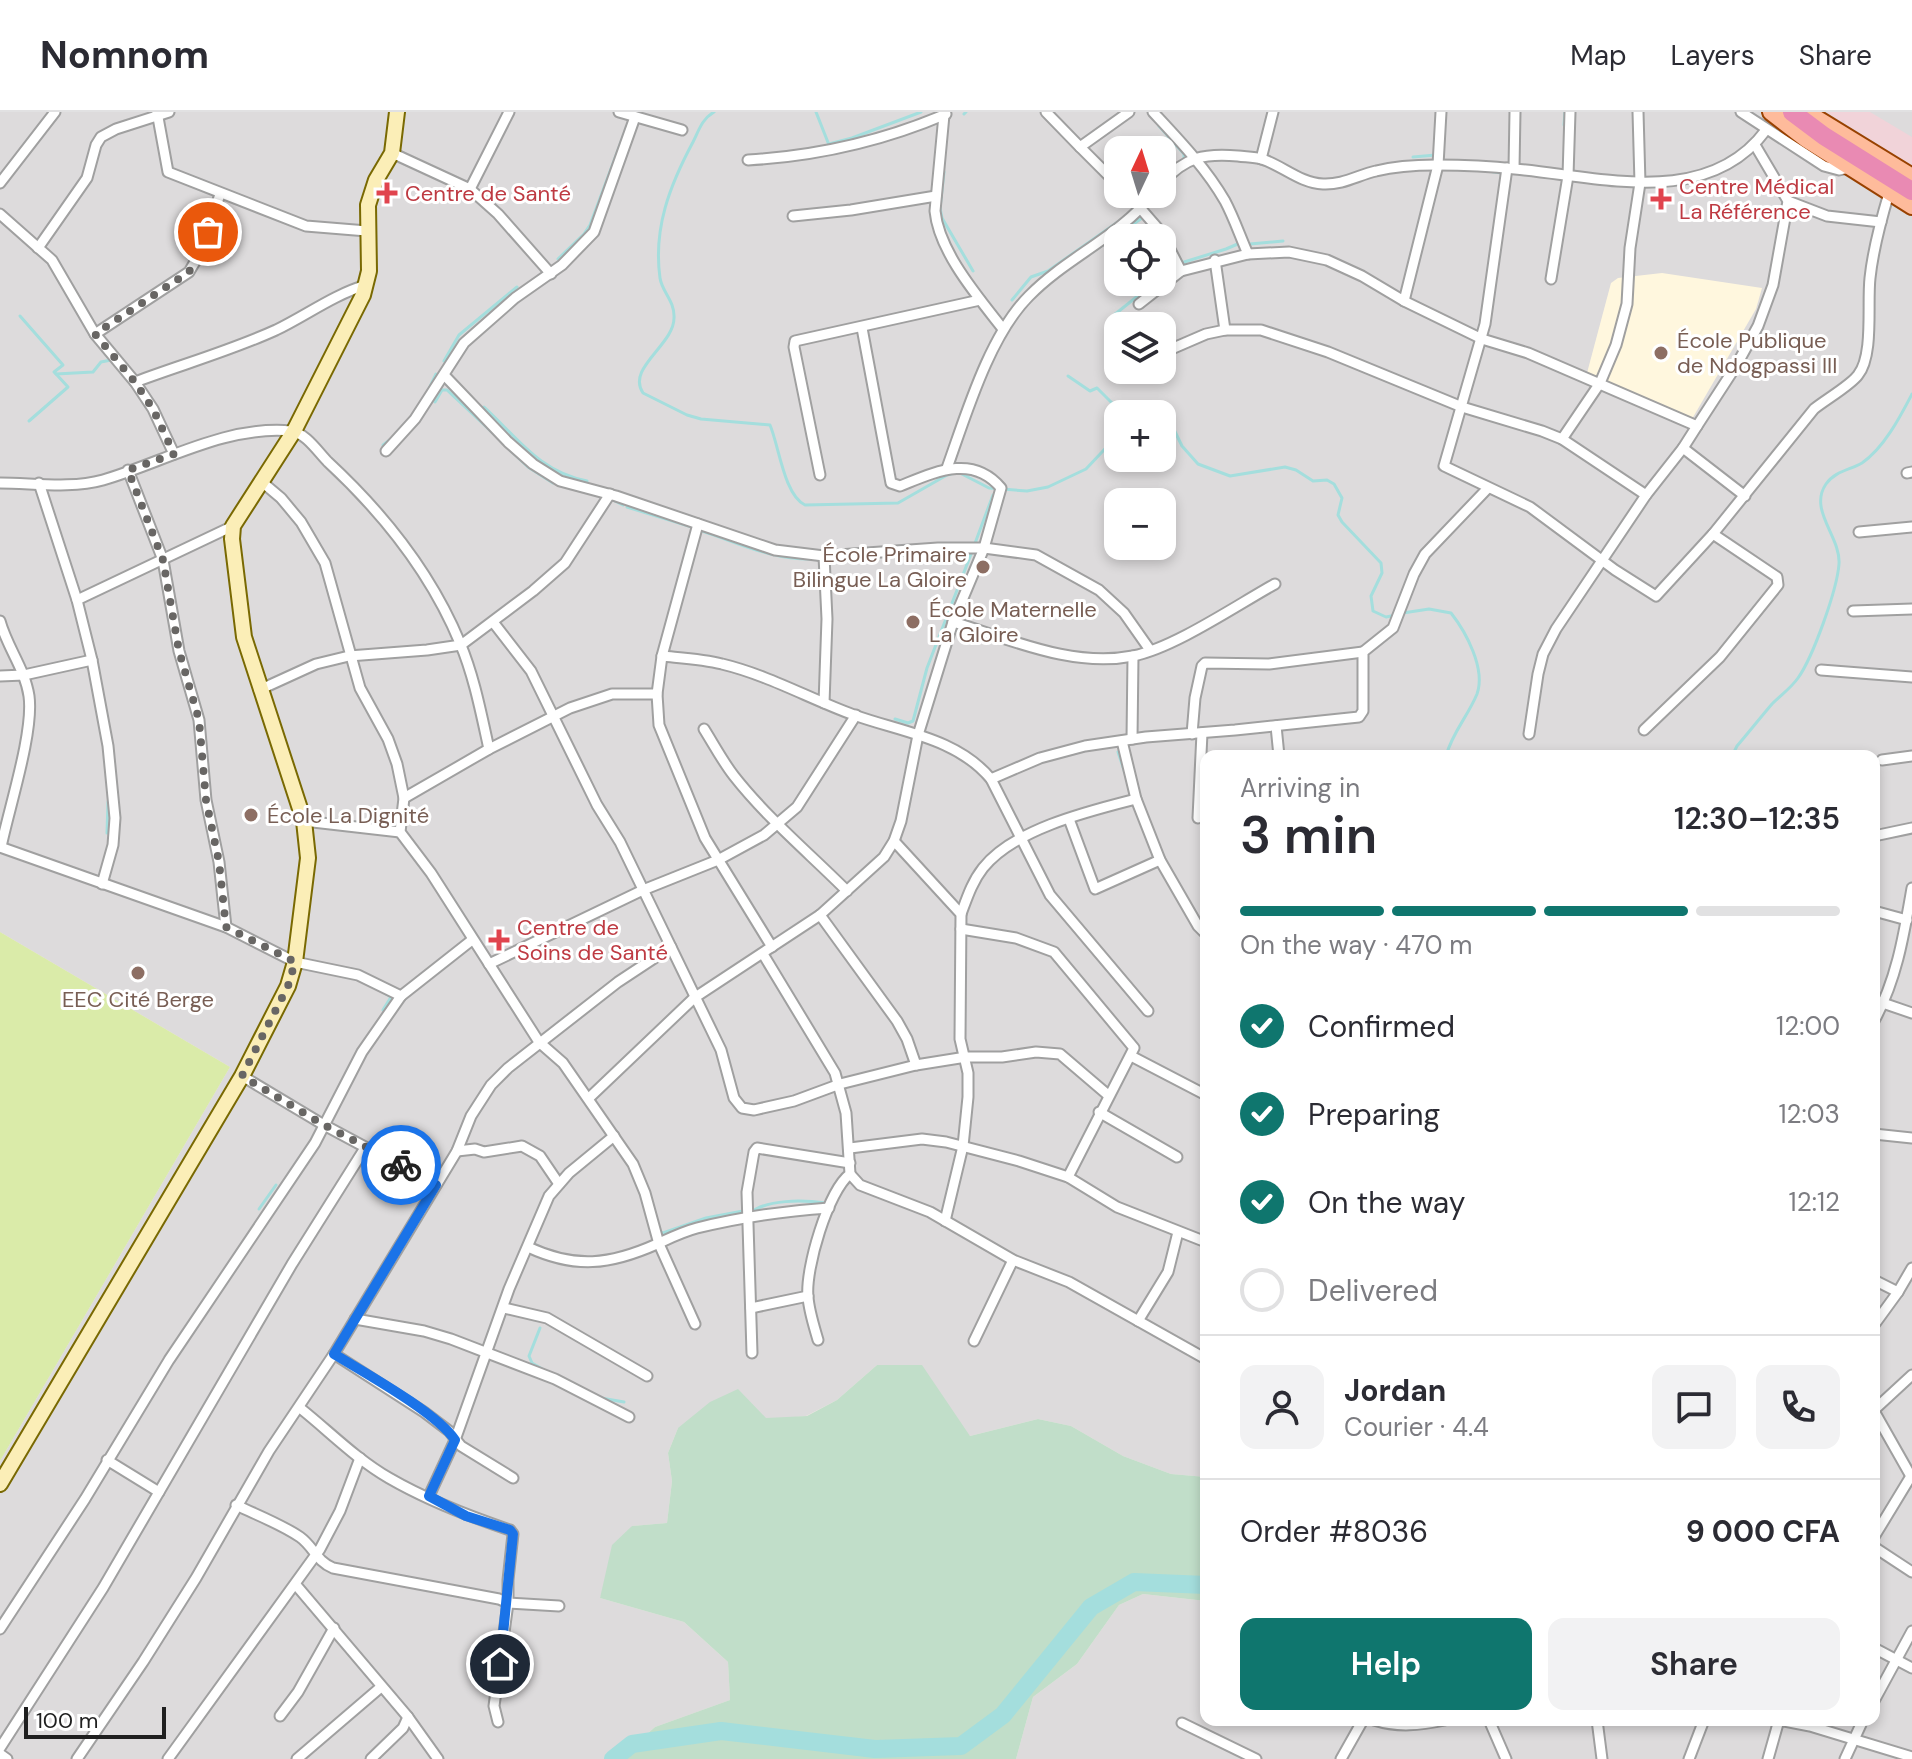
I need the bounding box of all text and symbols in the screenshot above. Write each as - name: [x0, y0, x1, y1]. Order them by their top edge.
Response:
- text: Nomnom: [40, 30, 209, 80]
- text: Map: [1570, 37, 1627, 74]
- text: Layers: [1671, 37, 1755, 74]
- text: Share: [1799, 37, 1872, 74]
- north arrow: [1104, 136, 1176, 208]
- map controls: [1104, 136, 1176, 560]
- place label: Centre Médical La Référence: [1679, 172, 1834, 226]
- place label: Centre de Santé: [405, 179, 571, 208]
- marker: Centre de Santé: [376, 182, 398, 204]
- marker: Centre Médical La Référence: [1650, 188, 1672, 210]
- pin: [174, 198, 242, 266]
- icon: bag: [186, 210, 230, 254]
- button: locate: [1104, 224, 1176, 296]
- button: layers: [1104, 312, 1176, 384]
- place label: École Publique de Ndogpassi III: [1677, 326, 1837, 380]
- marker: École Publique de Ndogpassi III: [1652, 344, 1670, 362]
- button: +: [1104, 400, 1176, 472]
- button: −: [1104, 488, 1176, 560]
- place label: École Primaire Bilingue La Gloire: [793, 540, 967, 594]
- marker: École Primaire Bilingue La Gloire: [974, 558, 992, 576]
- place label: École Maternelle La Gloire: [929, 595, 1097, 649]
- marker: École Maternelle La Gloire: [904, 613, 922, 631]
- text: Arriving in: [1240, 771, 1360, 805]
- text: 12:30–12:35: [1674, 799, 1840, 838]
- place label: École La Dignité: [267, 801, 429, 830]
- text: 3 min: [1240, 801, 1377, 869]
- marker: École La Dignité: [242, 806, 260, 824]
- place label: Centre de Soins de Santé: [517, 913, 668, 967]
- text: On the way · 470 m: [1240, 928, 1473, 962]
- marker: Centre de Soins de Santé: [488, 929, 510, 951]
- marker: EEC Cité Berge: [129, 964, 147, 982]
- place label: EEC Cité Berge: [62, 985, 214, 1014]
- icon: check: [1240, 1004, 1284, 1048]
- text: Confirmed: [1308, 1007, 1455, 1046]
- text: 12:00: [1776, 1009, 1840, 1043]
- icon: check: [1240, 1092, 1284, 1136]
- text: Preparing: [1308, 1095, 1440, 1134]
- text: 12:03: [1779, 1097, 1840, 1131]
- courier: [361, 1125, 441, 1205]
- icon: bike: [379, 1143, 423, 1187]
- icon: check: [1240, 1180, 1284, 1224]
- text: On the way: [1308, 1183, 1465, 1222]
- text: 12:12: [1789, 1185, 1840, 1219]
- text: Delivered: [1308, 1271, 1438, 1310]
- button: person: [1240, 1365, 1324, 1449]
- button: chat: [1652, 1365, 1736, 1449]
- button: phone: [1756, 1365, 1840, 1449]
- text: Jordan: [1344, 1371, 1446, 1410]
- text: Courier · 4.4: [1344, 1410, 1489, 1444]
- text: Order #8036: [1240, 1512, 1428, 1551]
- text: 9 000 CFA: [1686, 1512, 1840, 1551]
- button: Help: [1240, 1618, 1532, 1710]
- button: Share: [1548, 1618, 1840, 1710]
- pin: [466, 1630, 534, 1698]
- icon: home: [478, 1642, 522, 1686]
- scale bar: [24, 1703, 166, 1739]
- text: 100 m: [36, 1706, 98, 1735]

